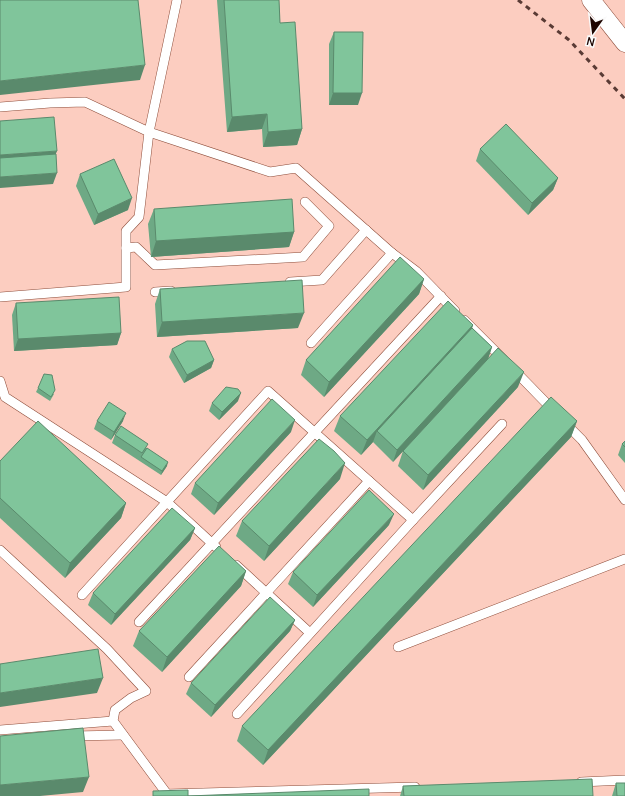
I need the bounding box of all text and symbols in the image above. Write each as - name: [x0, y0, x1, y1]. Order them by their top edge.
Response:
- north arrow: [573, 12, 613, 52]
- text: N: [585, 34, 596, 50]

